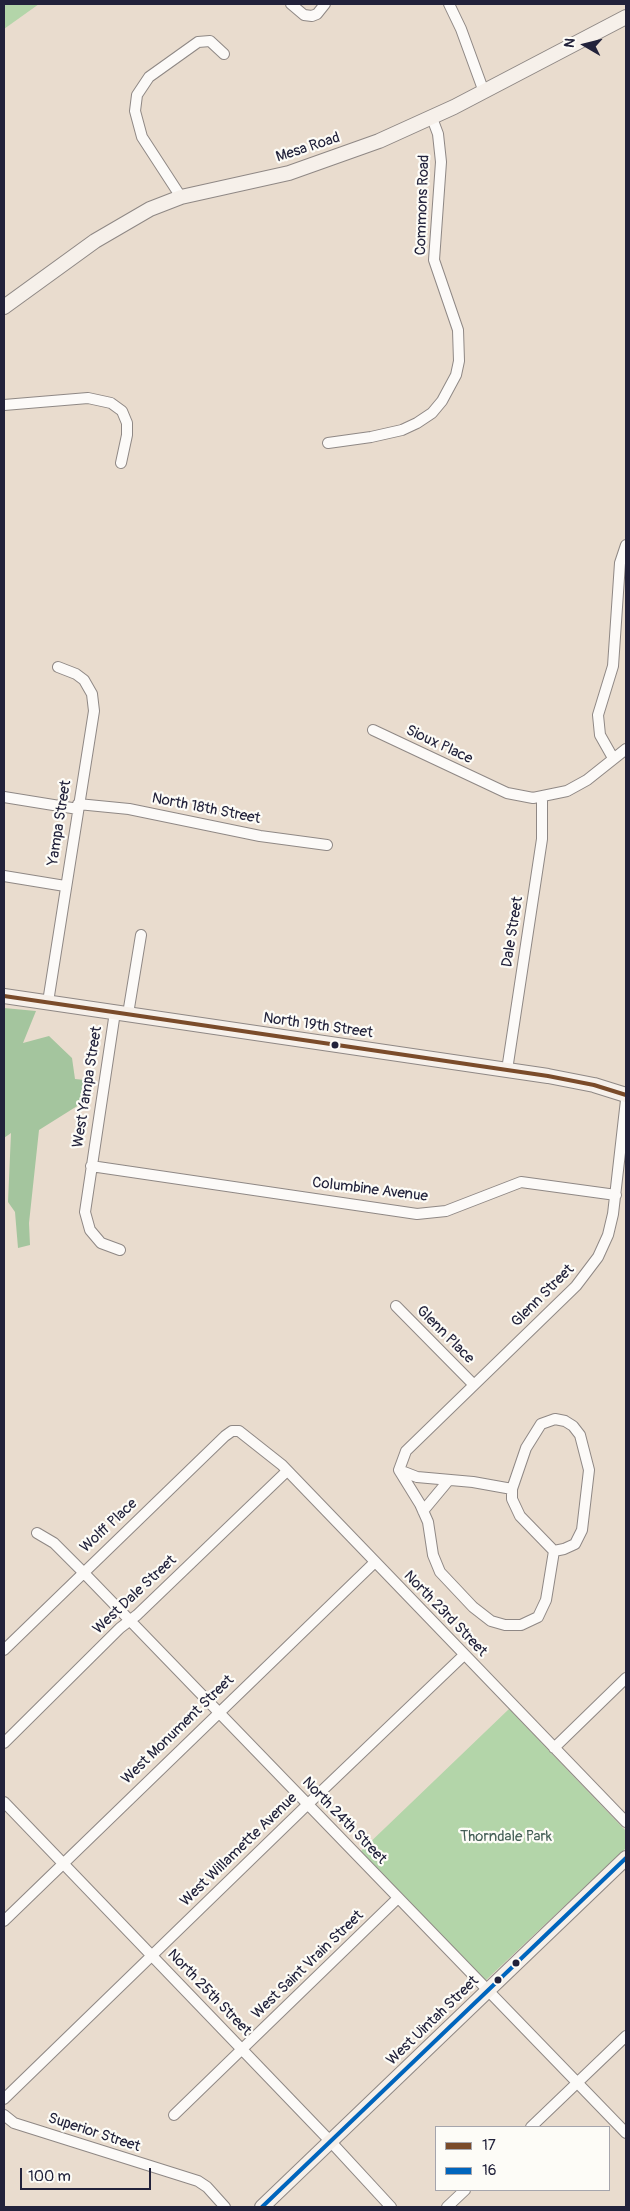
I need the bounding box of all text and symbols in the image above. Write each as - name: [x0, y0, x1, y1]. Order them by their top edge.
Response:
- north arrow: [560, 20, 610, 70]
- text: N: [561, 37, 579, 49]
- street label: Mesa Road: [274, 129, 342, 167]
- street label: Commons Road: [412, 154, 434, 256]
- street label: Sioux Place: [403, 722, 475, 768]
- street label: Yampa Street: [44, 779, 76, 867]
- street label: North 18th Street: [150, 790, 262, 828]
- street label: Dale Street: [499, 895, 527, 969]
- street label: North 19th Street: [262, 1009, 374, 1043]
- street label: West Yampa Street: [70, 1025, 106, 1149]
- unlabelled marker: [330, 1040, 340, 1050]
- street label: Columbine Avenue: [311, 1174, 429, 1206]
- street label: Glenn Street: [508, 1261, 578, 1331]
- street label: Glenn Place: [412, 1302, 478, 1368]
- street label: Wolff Place: [77, 1495, 141, 1557]
- street label: West Dale Street: [90, 1552, 180, 1638]
- street label: North 23rd Street: [399, 1567, 491, 1661]
- street label: West Monument Street: [118, 1672, 238, 1788]
- street label: North 24th Street: [298, 1774, 390, 1868]
- street label: West Willamette Avenue: [177, 1790, 301, 1910]
- park label: Thorndale Park: [460, 1828, 552, 1846]
- street label: West Saint Vrain Street: [248, 1907, 368, 2023]
- street label: North 25th Street: [163, 1946, 255, 2040]
- unlabelled marker: [511, 1958, 521, 1968]
- street label: West Uintah Street: [383, 1973, 483, 2069]
- unlabelled marker: [493, 1975, 503, 1985]
- street label: Superior Street: [46, 2110, 142, 2156]
- legend: [435, 2126, 610, 2191]
- text: 17: [482, 2136, 496, 2155]
- scale bar: [22, 2158, 154, 2190]
- text: 16: [482, 2161, 497, 2180]
- text: 100 m: [28, 2167, 71, 2186]

